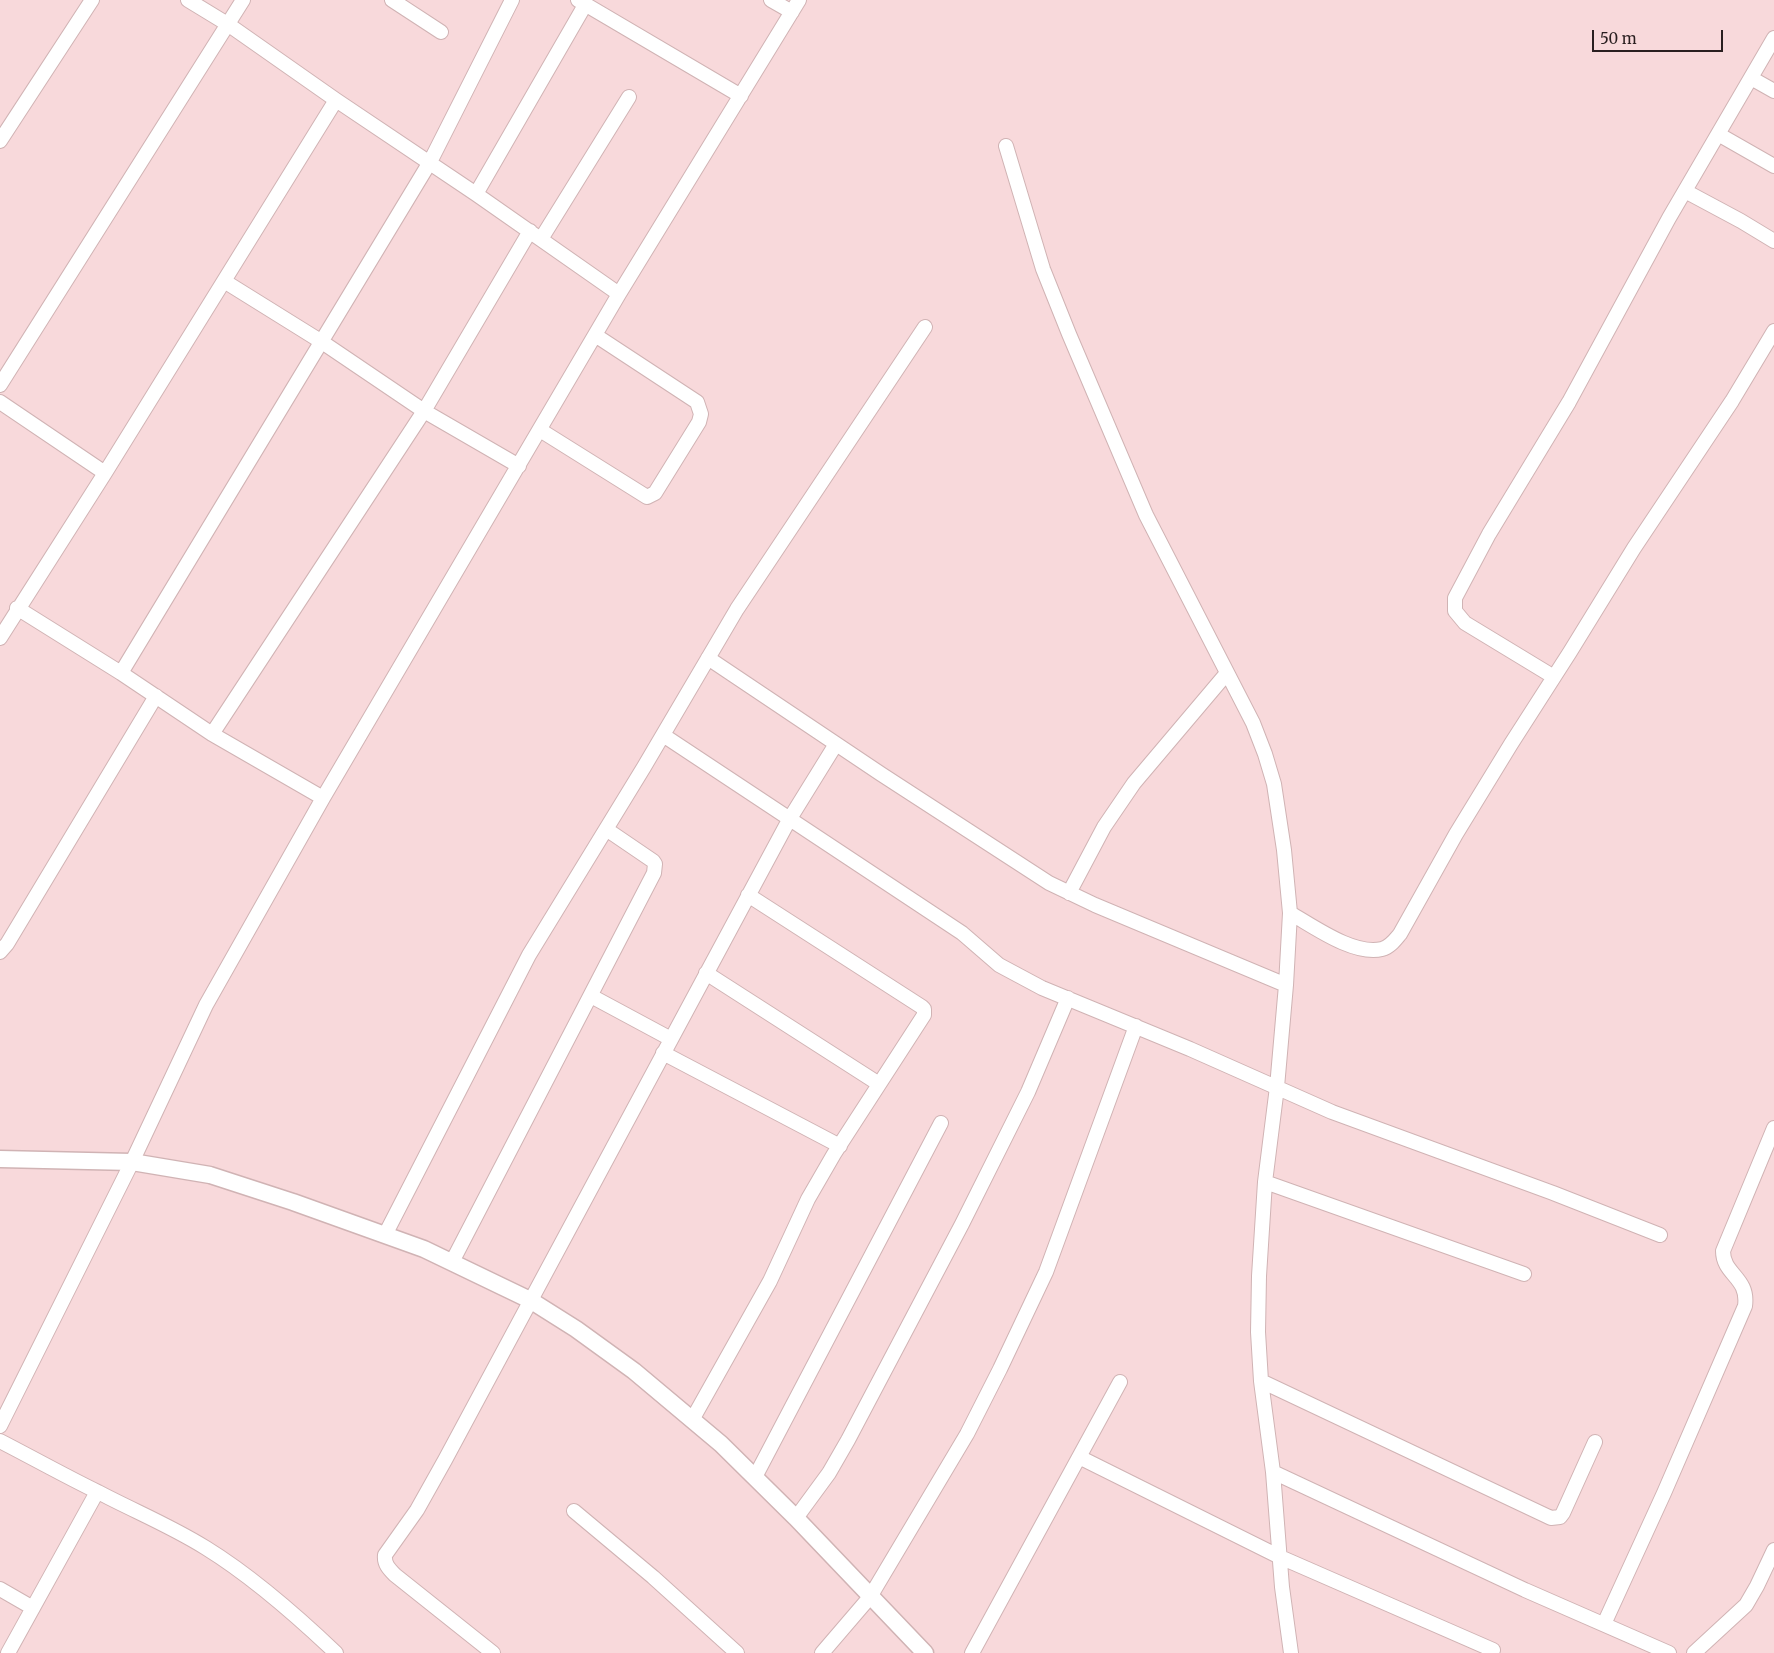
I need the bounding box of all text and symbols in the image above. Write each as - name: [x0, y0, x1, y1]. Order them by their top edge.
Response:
- scale bar: [1594, 20, 1725, 52]
- text: 50 m: [1600, 29, 1637, 48]

